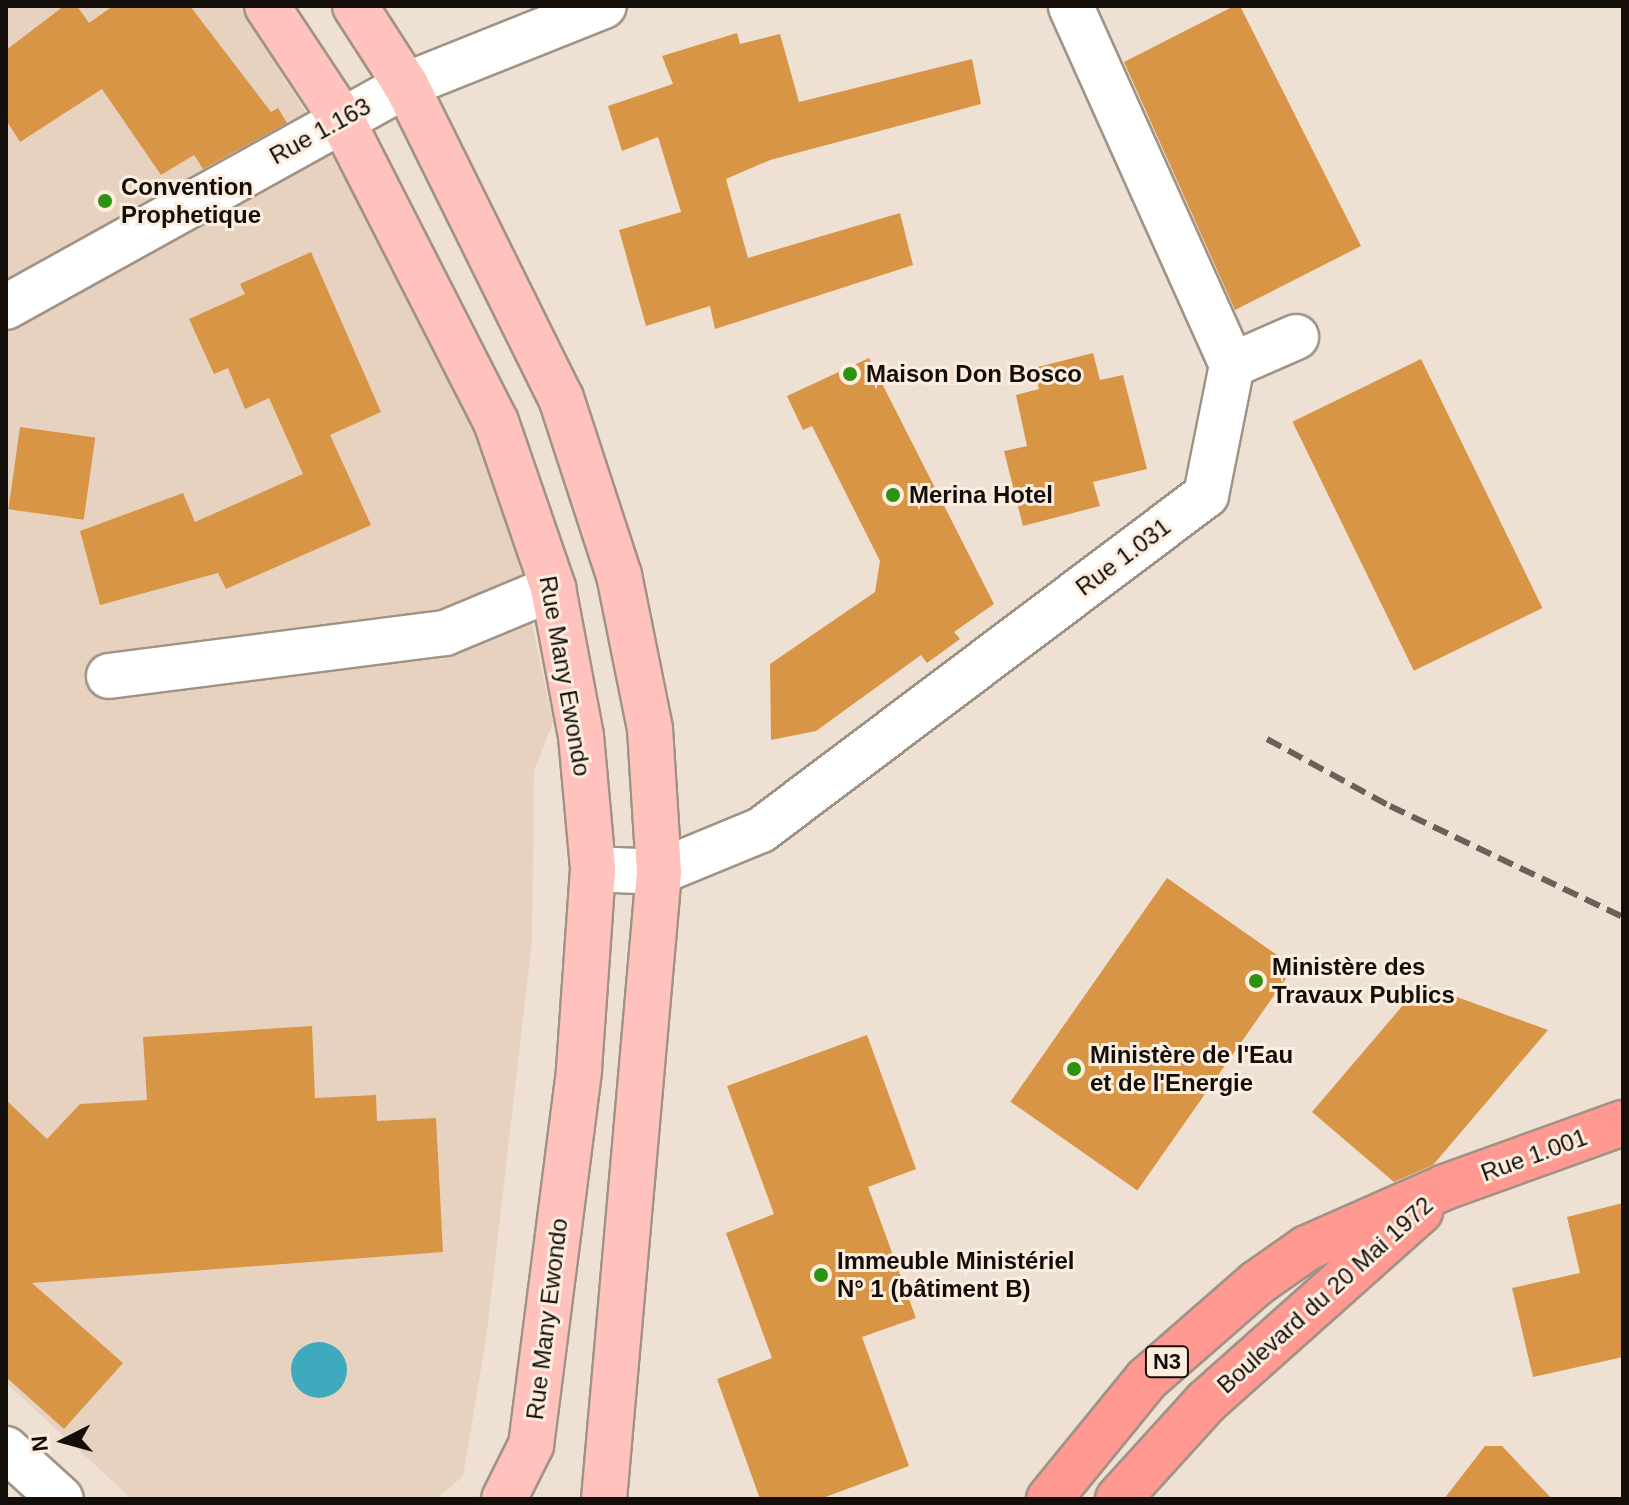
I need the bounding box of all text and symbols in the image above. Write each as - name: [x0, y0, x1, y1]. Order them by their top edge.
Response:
- street label: Rue 1.163: [265, 92, 375, 170]
- place label: Convention Prophetique: [121, 173, 261, 229]
- marker: Convention Prophetique: [96, 192, 114, 210]
- place label: Maison Don Bosco: [866, 360, 1082, 388]
- marker: Maison Don Bosco: [841, 365, 859, 383]
- place label: Merina Hotel: [909, 481, 1053, 509]
- marker: Merina Hotel: [884, 486, 902, 504]
- street label: Rue 1.031: [1070, 512, 1176, 602]
- street label: Rue Many Ewondo: [533, 574, 597, 778]
- place label: Ministère des Travaux Publics: [1272, 953, 1455, 1009]
- marker: Ministère des Travaux Publics: [1247, 972, 1265, 990]
- place label: Ministère de l'Eau et de l'Energie: [1090, 1041, 1293, 1097]
- marker: Ministère de l'Eau et de l'Energie: [1065, 1060, 1083, 1078]
- street label: Rue 1.001: [1477, 1123, 1591, 1187]
- street label: Boulevard du 20 Mai 1972: [1211, 1191, 1439, 1399]
- street label: Rue Many Ewondo: [520, 1217, 574, 1421]
- place label: Immeuble Ministériel N° 1 (bâtiment B): [837, 1247, 1074, 1303]
- marker: Immeuble Ministériel N° 1 (bâtiment B): [812, 1266, 830, 1284]
- road number: N3: [1143, 1344, 1191, 1380]
- north arrow: [24, 1401, 104, 1481]
- text: N: [26, 1434, 53, 1453]

